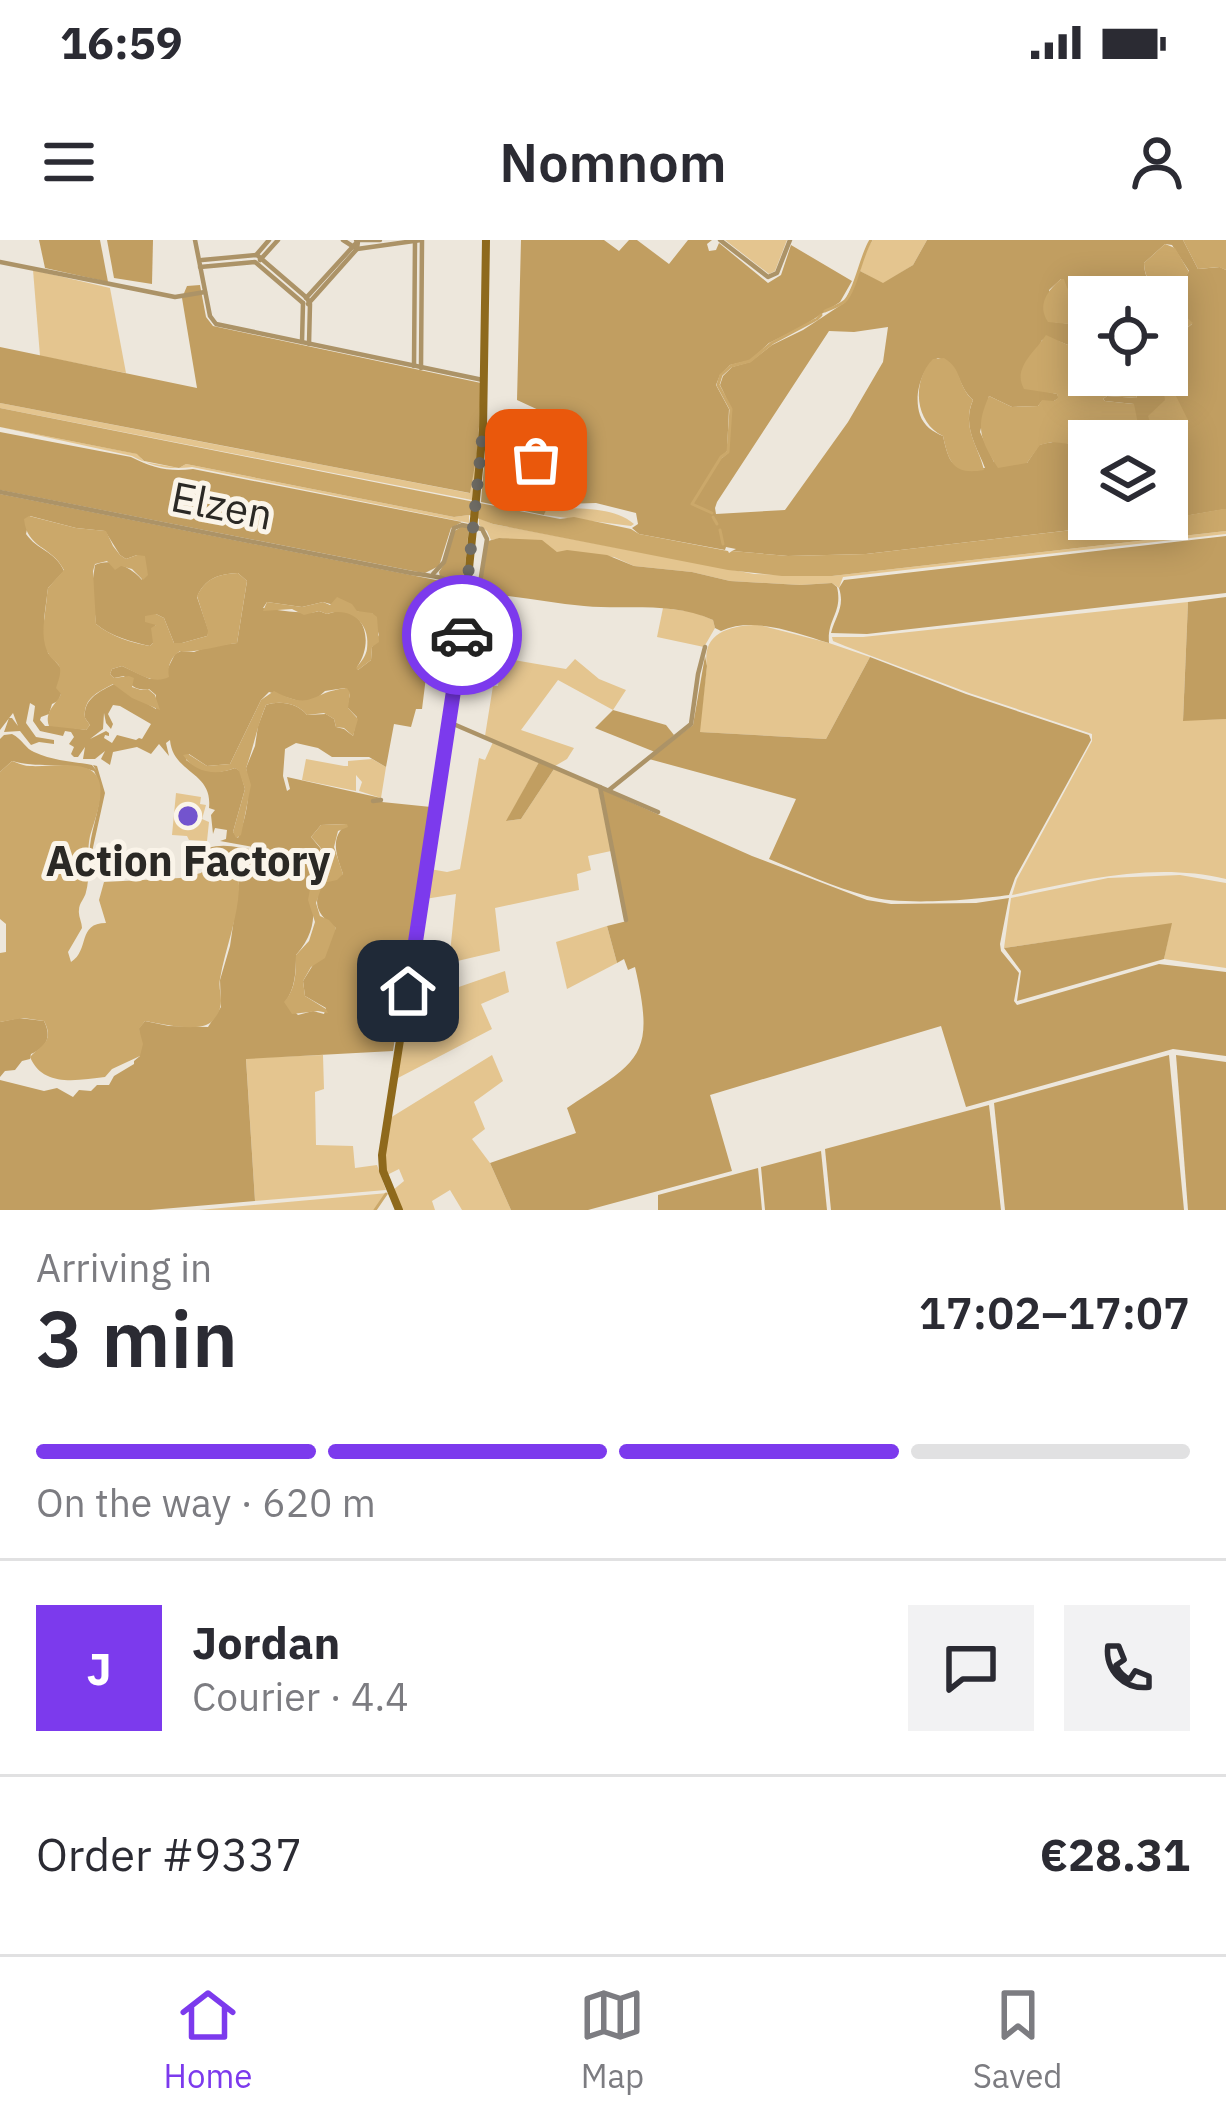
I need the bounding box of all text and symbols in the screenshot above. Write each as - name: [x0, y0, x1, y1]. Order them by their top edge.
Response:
- text: 16:59: [60, 13, 183, 71]
- text: Nomnom: [499, 127, 727, 197]
- icon: menu: [36, 129, 102, 195]
- icon: person: [1124, 129, 1190, 195]
- map controls: [1068, 276, 1188, 540]
- button: locate: [1068, 276, 1188, 396]
- pin: [485, 409, 587, 511]
- button: layers: [1068, 420, 1188, 540]
- icon: bag: [503, 427, 569, 493]
- street label: Elzen: [167, 468, 277, 542]
- courier: [402, 575, 522, 695]
- icon: car: [429, 602, 495, 668]
- marker: Action Factory: [175, 803, 201, 829]
- place label: Action Factory: [45, 833, 331, 888]
- pin: [357, 940, 459, 1042]
- icon: home: [375, 958, 441, 1024]
- text: Arriving in: [36, 1242, 212, 1293]
- text: 17:02–17:07: [919, 1283, 1190, 1341]
- text: 3 min: [36, 1287, 238, 1388]
- text: On the way · 620 m: [36, 1477, 376, 1528]
- button: chat: [908, 1605, 1034, 1731]
- button: phone: [1064, 1605, 1190, 1731]
- text: Jordan: [192, 1613, 340, 1671]
- text: J: [86, 1639, 112, 1697]
- text: Courier · 4.4: [192, 1671, 409, 1722]
- text: Order #9337: [36, 1825, 302, 1883]
- text: €28.31: [1040, 1825, 1190, 1883]
- tab: Home: [164, 1982, 252, 2097]
- tab: Map: [579, 1982, 645, 2097]
- tab: Saved: [973, 1982, 1062, 2097]

